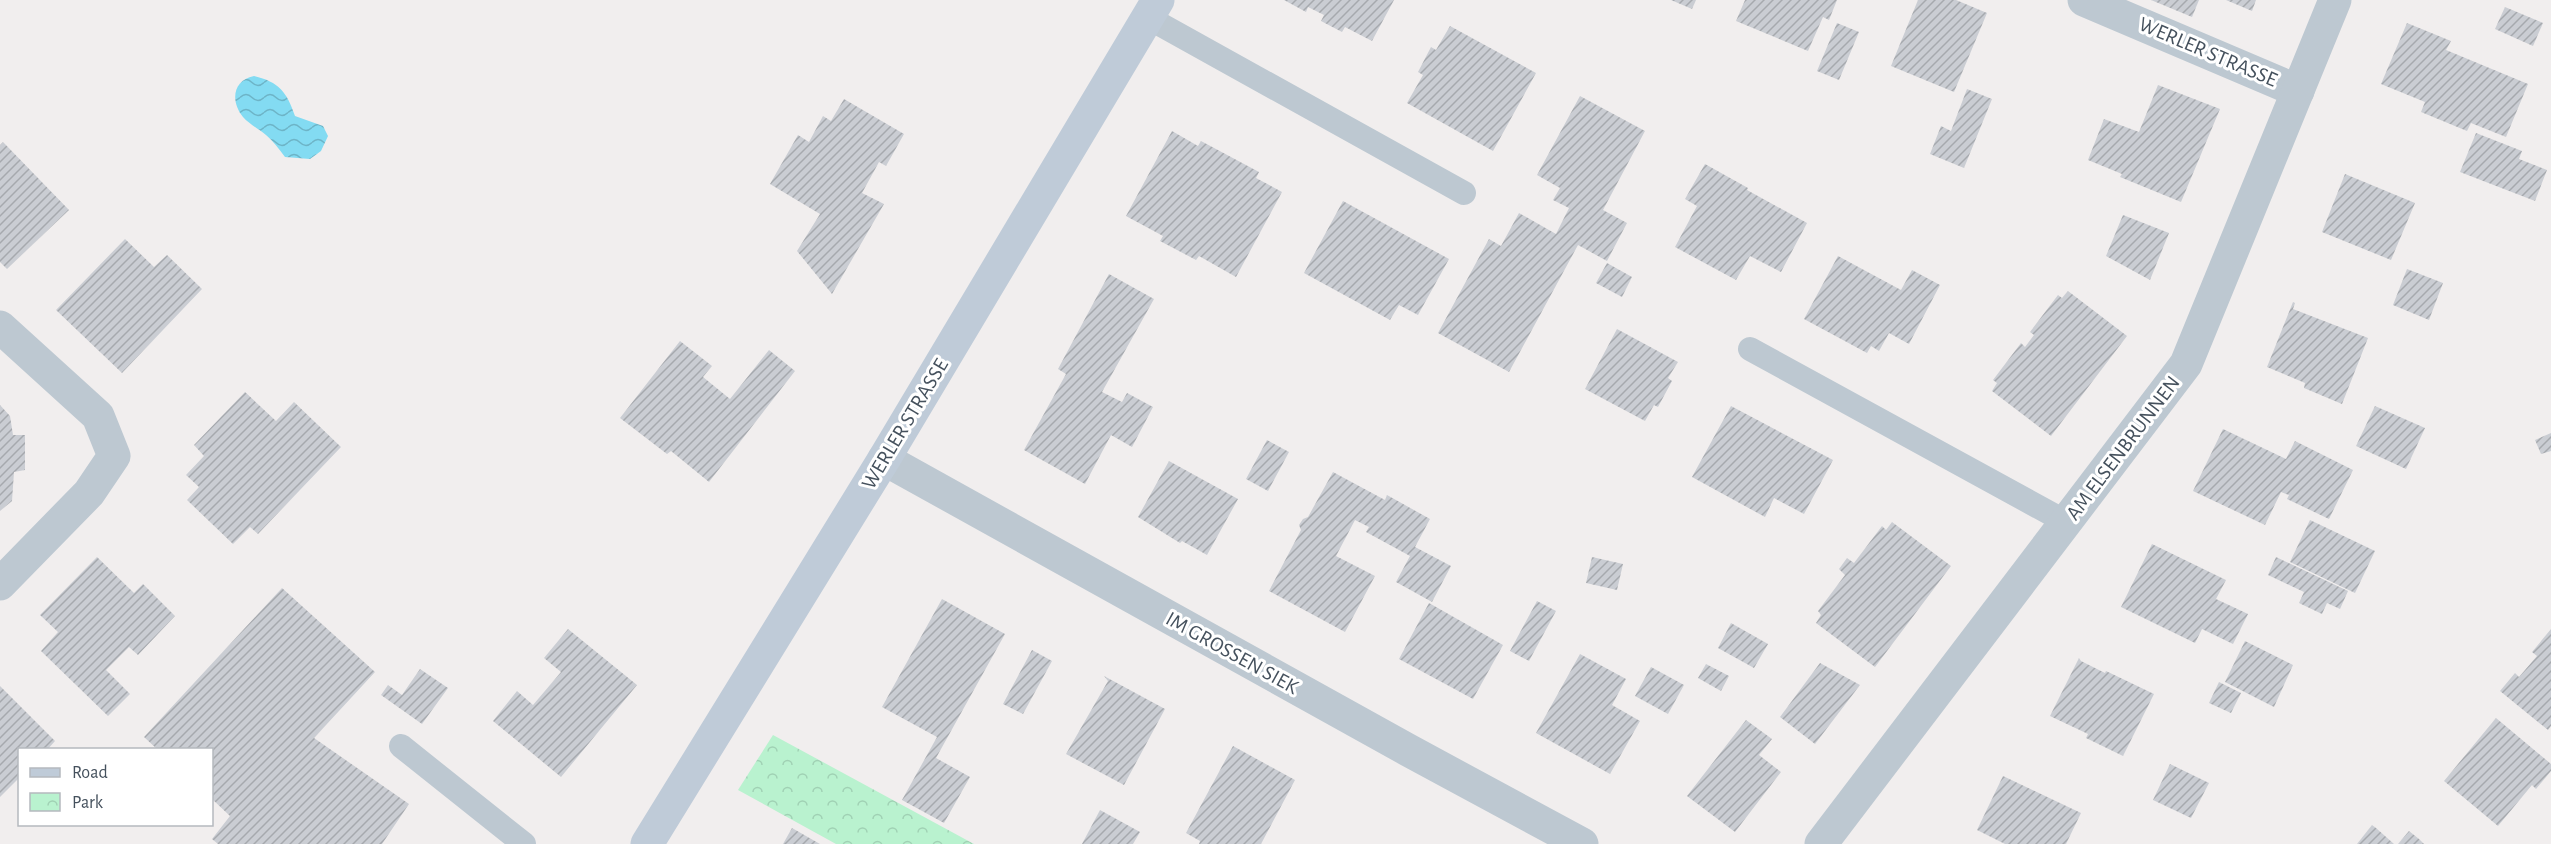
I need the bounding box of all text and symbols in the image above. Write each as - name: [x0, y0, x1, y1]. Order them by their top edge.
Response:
- street label: WERLER STRASSE: [2136, 13, 2280, 91]
- street label: WERLER STRASSE: [858, 355, 952, 493]
- street label: AM ELSENBRUNNEN: [2062, 372, 2184, 524]
- street label: IM GROSSEN SIEK: [1162, 608, 1302, 698]
- legend: [18, 748, 213, 826]
- text: Road: [72, 764, 108, 782]
- text: Park: [72, 794, 104, 812]

